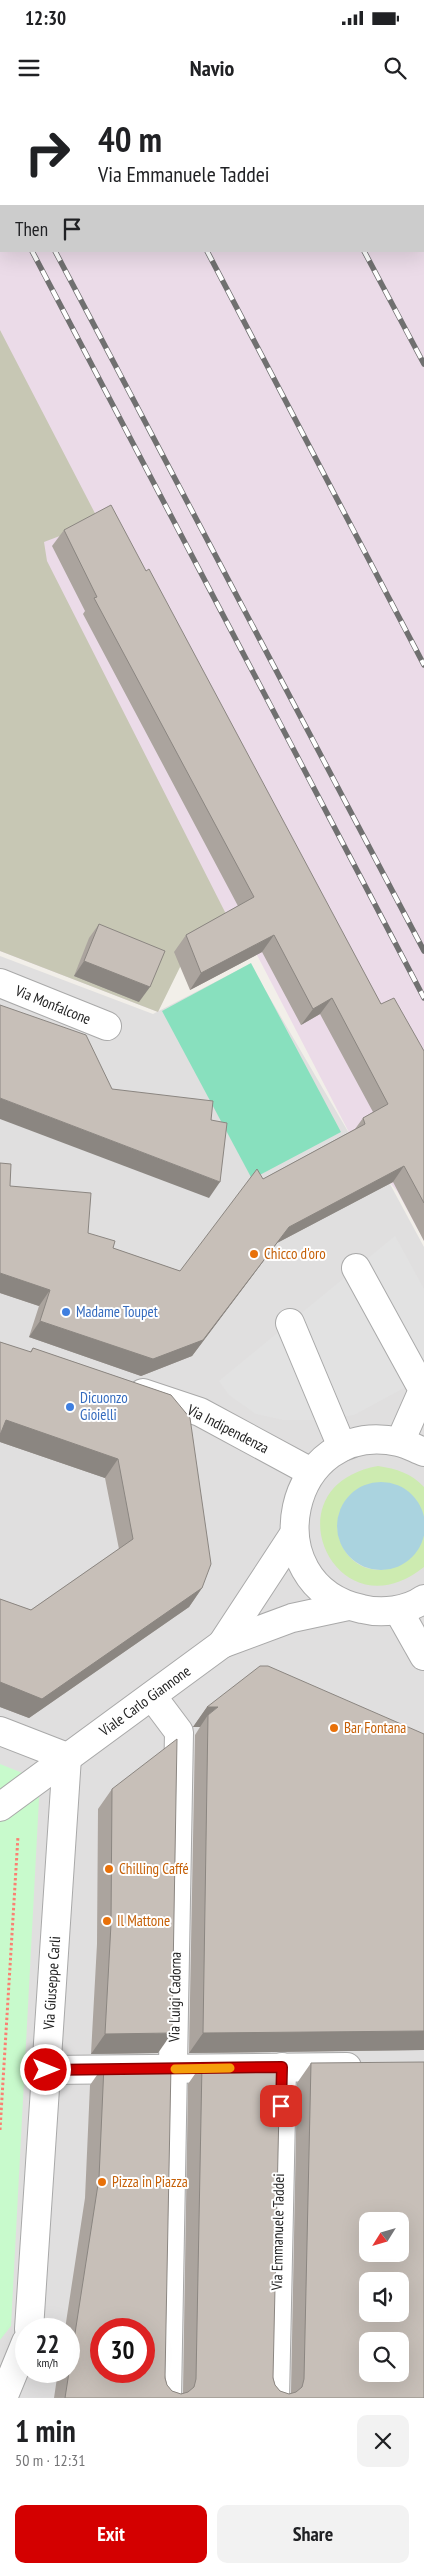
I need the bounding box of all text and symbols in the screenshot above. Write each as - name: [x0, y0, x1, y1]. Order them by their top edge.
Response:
- text: 12:30: [25, 6, 66, 30]
- icon: menu: [15, 54, 43, 82]
- text: Navio: [190, 54, 234, 82]
- icon: search: [381, 54, 409, 82]
- text: 40 m: [98, 116, 162, 162]
- icon: right: [15, 120, 80, 185]
- text: Via Emmanuele Taddei: [98, 160, 270, 188]
- icon: arrive: [58, 215, 86, 243]
- text: Then: [15, 217, 48, 241]
- street label: Via Monfalcone: [12, 980, 94, 1028]
- place label: Chicco d'oro: [264, 1244, 326, 1263]
- marker: Chicco d'oro: [248, 1248, 260, 1260]
- place label: Madame Toupet: [76, 1302, 158, 1321]
- marker: Madame Toupet: [60, 1306, 72, 1318]
- place label: Dicuonzo Gioielli: [80, 1388, 128, 1424]
- street label: Via Indipendenza: [183, 1399, 272, 1457]
- marker: Dicuonzo Gioielli: [64, 1401, 76, 1413]
- street label: Viale Carlo Giannone: [95, 1661, 194, 1741]
- place label: Bar Fontana: [344, 1718, 406, 1737]
- marker: Bar Fontana: [328, 1722, 340, 1734]
- place label: Chilling Caffé: [119, 1859, 189, 1878]
- marker: Chilling Caffé: [103, 1863, 115, 1875]
- place label: Il Mattone: [117, 1911, 170, 1930]
- marker: Il Mattone: [101, 1915, 113, 1927]
- street label: Via Giuseppe Carli: [39, 1936, 64, 2031]
- street label: Via Luigi Cadorna: [164, 1952, 185, 2043]
- position arrow: [19, 2043, 71, 2095]
- pin: [260, 2085, 302, 2127]
- icon: arrive: [267, 2092, 295, 2120]
- place label: Pizza in Piazza: [112, 2172, 188, 2191]
- street label: Via Emmanuele Taddei: [267, 2173, 288, 2292]
- marker: Pizza in Piazza: [96, 2176, 108, 2188]
- north arrow: [359, 2212, 409, 2262]
- map controls: [359, 2212, 409, 2382]
- button: sound: [359, 2272, 409, 2322]
- speed limit sign: 30: [90, 2318, 155, 2383]
- text: 22: [36, 2328, 59, 2360]
- button: search: [359, 2332, 409, 2382]
- text: km/h: [37, 2355, 58, 2370]
- text: 1 min: [15, 2411, 76, 2450]
- button: close: [357, 2415, 409, 2467]
- text: 50 m · 12:31: [15, 2450, 86, 2470]
- button: Exit: [15, 2505, 207, 2563]
- button: Share: [217, 2505, 409, 2563]

